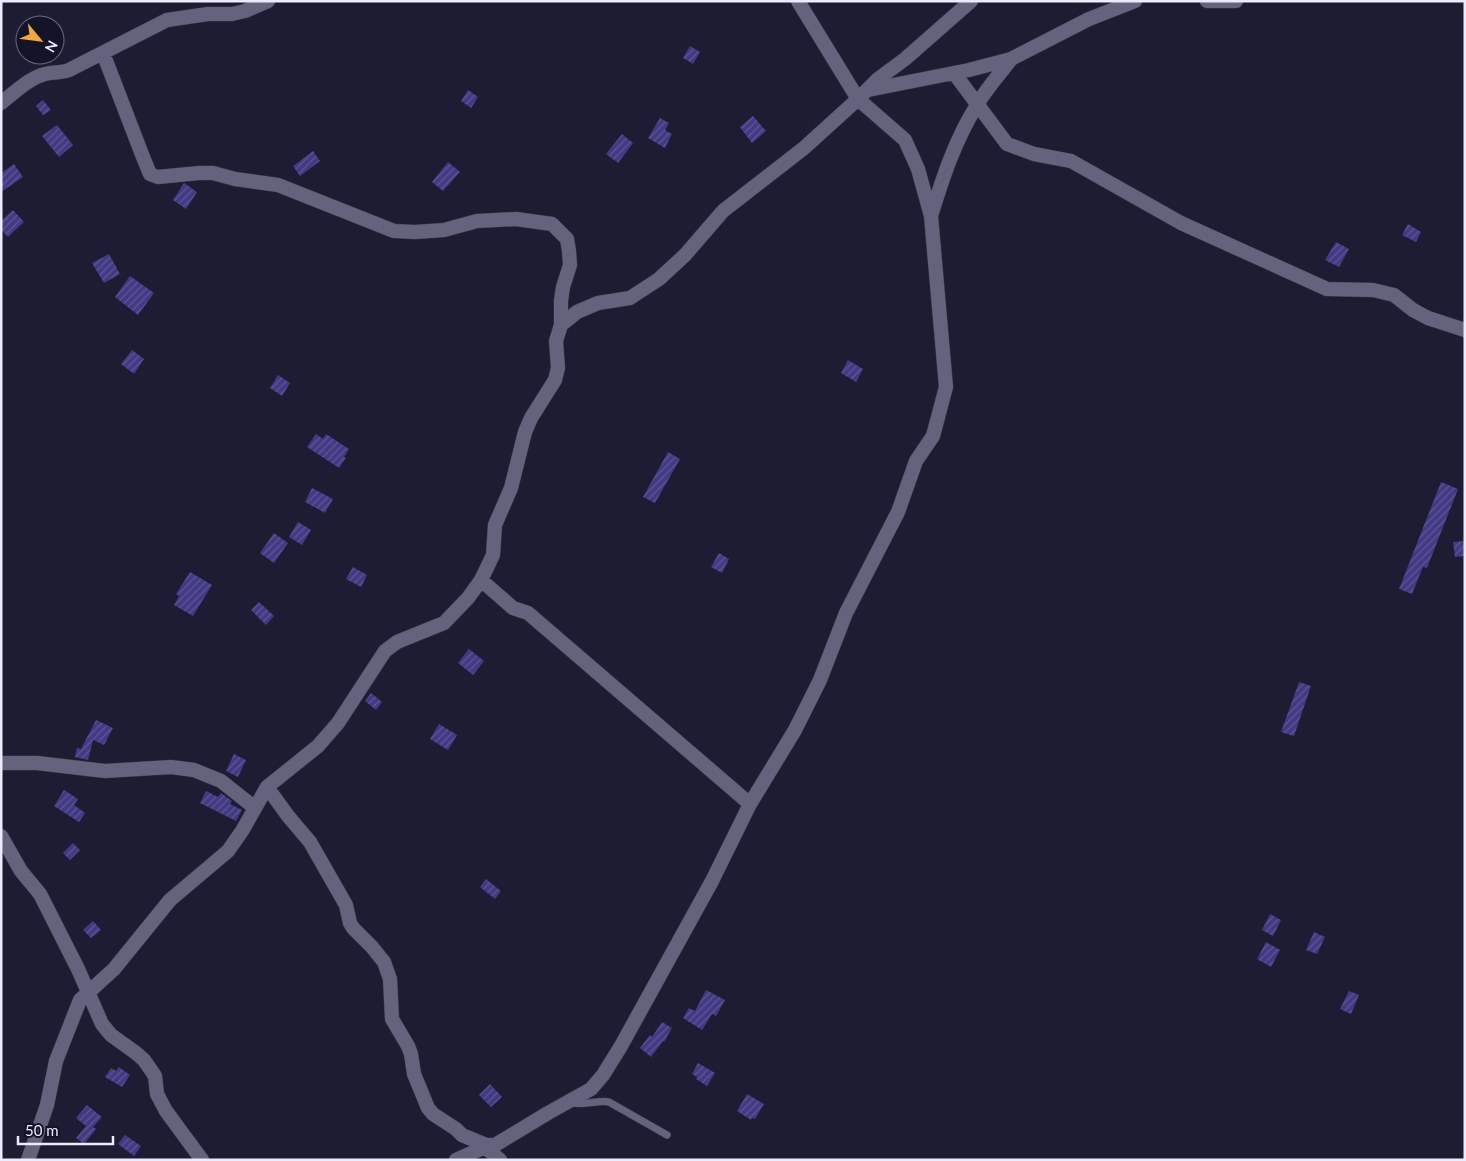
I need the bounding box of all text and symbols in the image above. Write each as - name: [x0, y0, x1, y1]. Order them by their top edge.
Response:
- north arrow: [15, 15, 65, 65]
- text: N: [42, 38, 62, 55]
- scale bar: [18, 1114, 112, 1146]
- text: 50 m: [25, 1121, 59, 1139]

